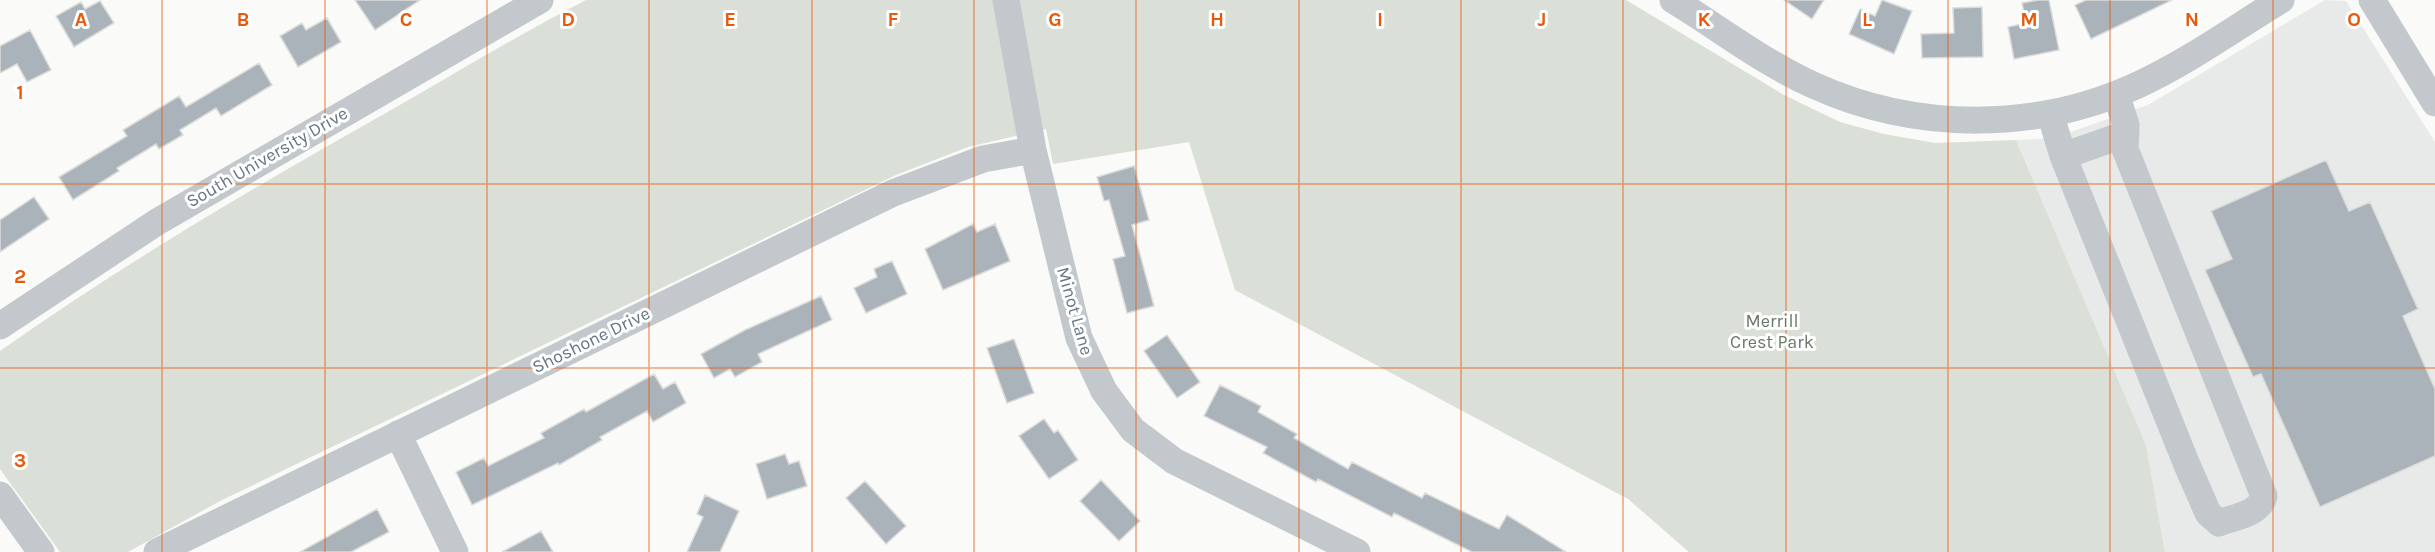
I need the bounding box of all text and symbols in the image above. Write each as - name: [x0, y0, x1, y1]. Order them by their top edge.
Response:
- text: A: [75, 8, 88, 31]
- text: B: [237, 8, 249, 31]
- text: C: [400, 8, 412, 31]
- text: D: [561, 8, 575, 31]
- text: E: [724, 8, 736, 31]
- text: F: [888, 8, 899, 31]
- text: G: [1048, 8, 1062, 31]
- text: H: [1210, 8, 1224, 31]
- text: I: [1377, 8, 1383, 31]
- text: J: [1538, 8, 1546, 31]
- text: K: [1697, 8, 1711, 31]
- text: L: [1862, 8, 1872, 31]
- text: M: [2020, 8, 2038, 31]
- text: N: [2185, 8, 2199, 31]
- text: O: [2347, 8, 2361, 31]
- text: 1: [16, 81, 24, 104]
- street label: South University Drive: [182, 102, 352, 212]
- street label: Minot Lane: [1052, 264, 1098, 358]
- text: 2: [14, 265, 26, 288]
- street label: Shoshone Drive: [529, 302, 653, 378]
- park label: Merrill Crest Park: [1730, 310, 1814, 353]
- text: 3: [14, 449, 26, 472]

